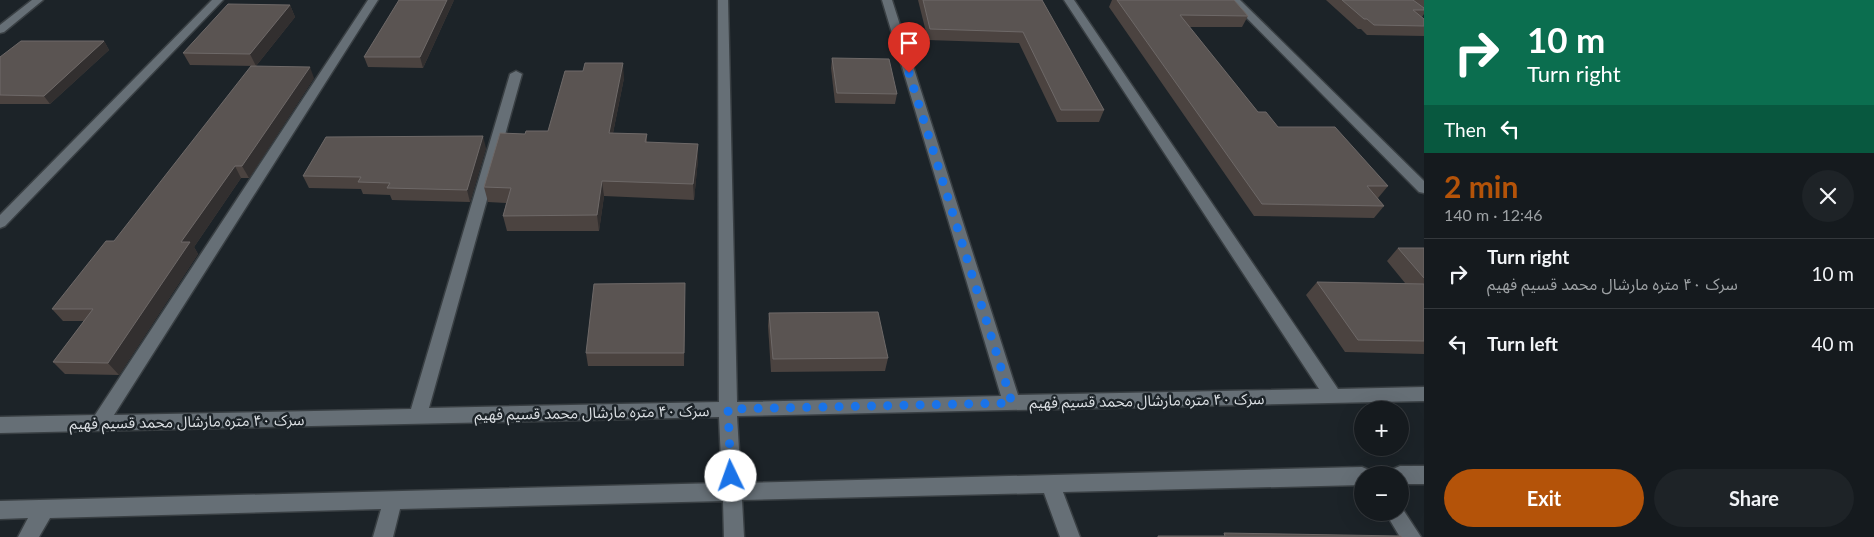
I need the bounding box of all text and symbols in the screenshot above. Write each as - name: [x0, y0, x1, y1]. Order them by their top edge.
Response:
- text: 10 m: [1527, 18, 1605, 60]
- icon: right: [1444, 20, 1509, 85]
- pin: [888, 22, 930, 73]
- icon: arrive: [895, 29, 923, 57]
- text: Turn right: [1527, 60, 1621, 87]
- icon: left: [1496, 115, 1524, 143]
- text: Then: [1444, 118, 1486, 141]
- text: 2 min: [1444, 168, 1518, 204]
- button: close: [1802, 170, 1854, 222]
- text: 140 m · 12:46: [1444, 205, 1543, 224]
- text: Turn right: [1487, 245, 1569, 268]
- icon: right: [1444, 260, 1472, 288]
- text: 10 m: [1811, 262, 1854, 285]
- text: سرک ۴۰ متره مارشال محمد قسیم فهیم: [1487, 274, 1738, 293]
- icon: left: [1444, 330, 1472, 358]
- text: Turn left: [1487, 332, 1558, 355]
- text: 40 m: [1811, 332, 1854, 355]
- street label: سرک ۴۰ متره مارشال محمد قسیم فهیم: [1029, 389, 1265, 414]
- street label: سرک ۴۰ متره مارشال محمد قسیم فهیم: [474, 401, 710, 426]
- map controls: [1354, 401, 1409, 521]
- button: +: [1354, 401, 1409, 456]
- street label: سرک ۴۰ متره مارشال محمد قسیم فهیم: [69, 410, 305, 435]
- position arrow: [704, 449, 756, 501]
- button: −: [1354, 466, 1409, 521]
- button: Exit: [1444, 469, 1644, 527]
- button: Share: [1654, 469, 1854, 527]

